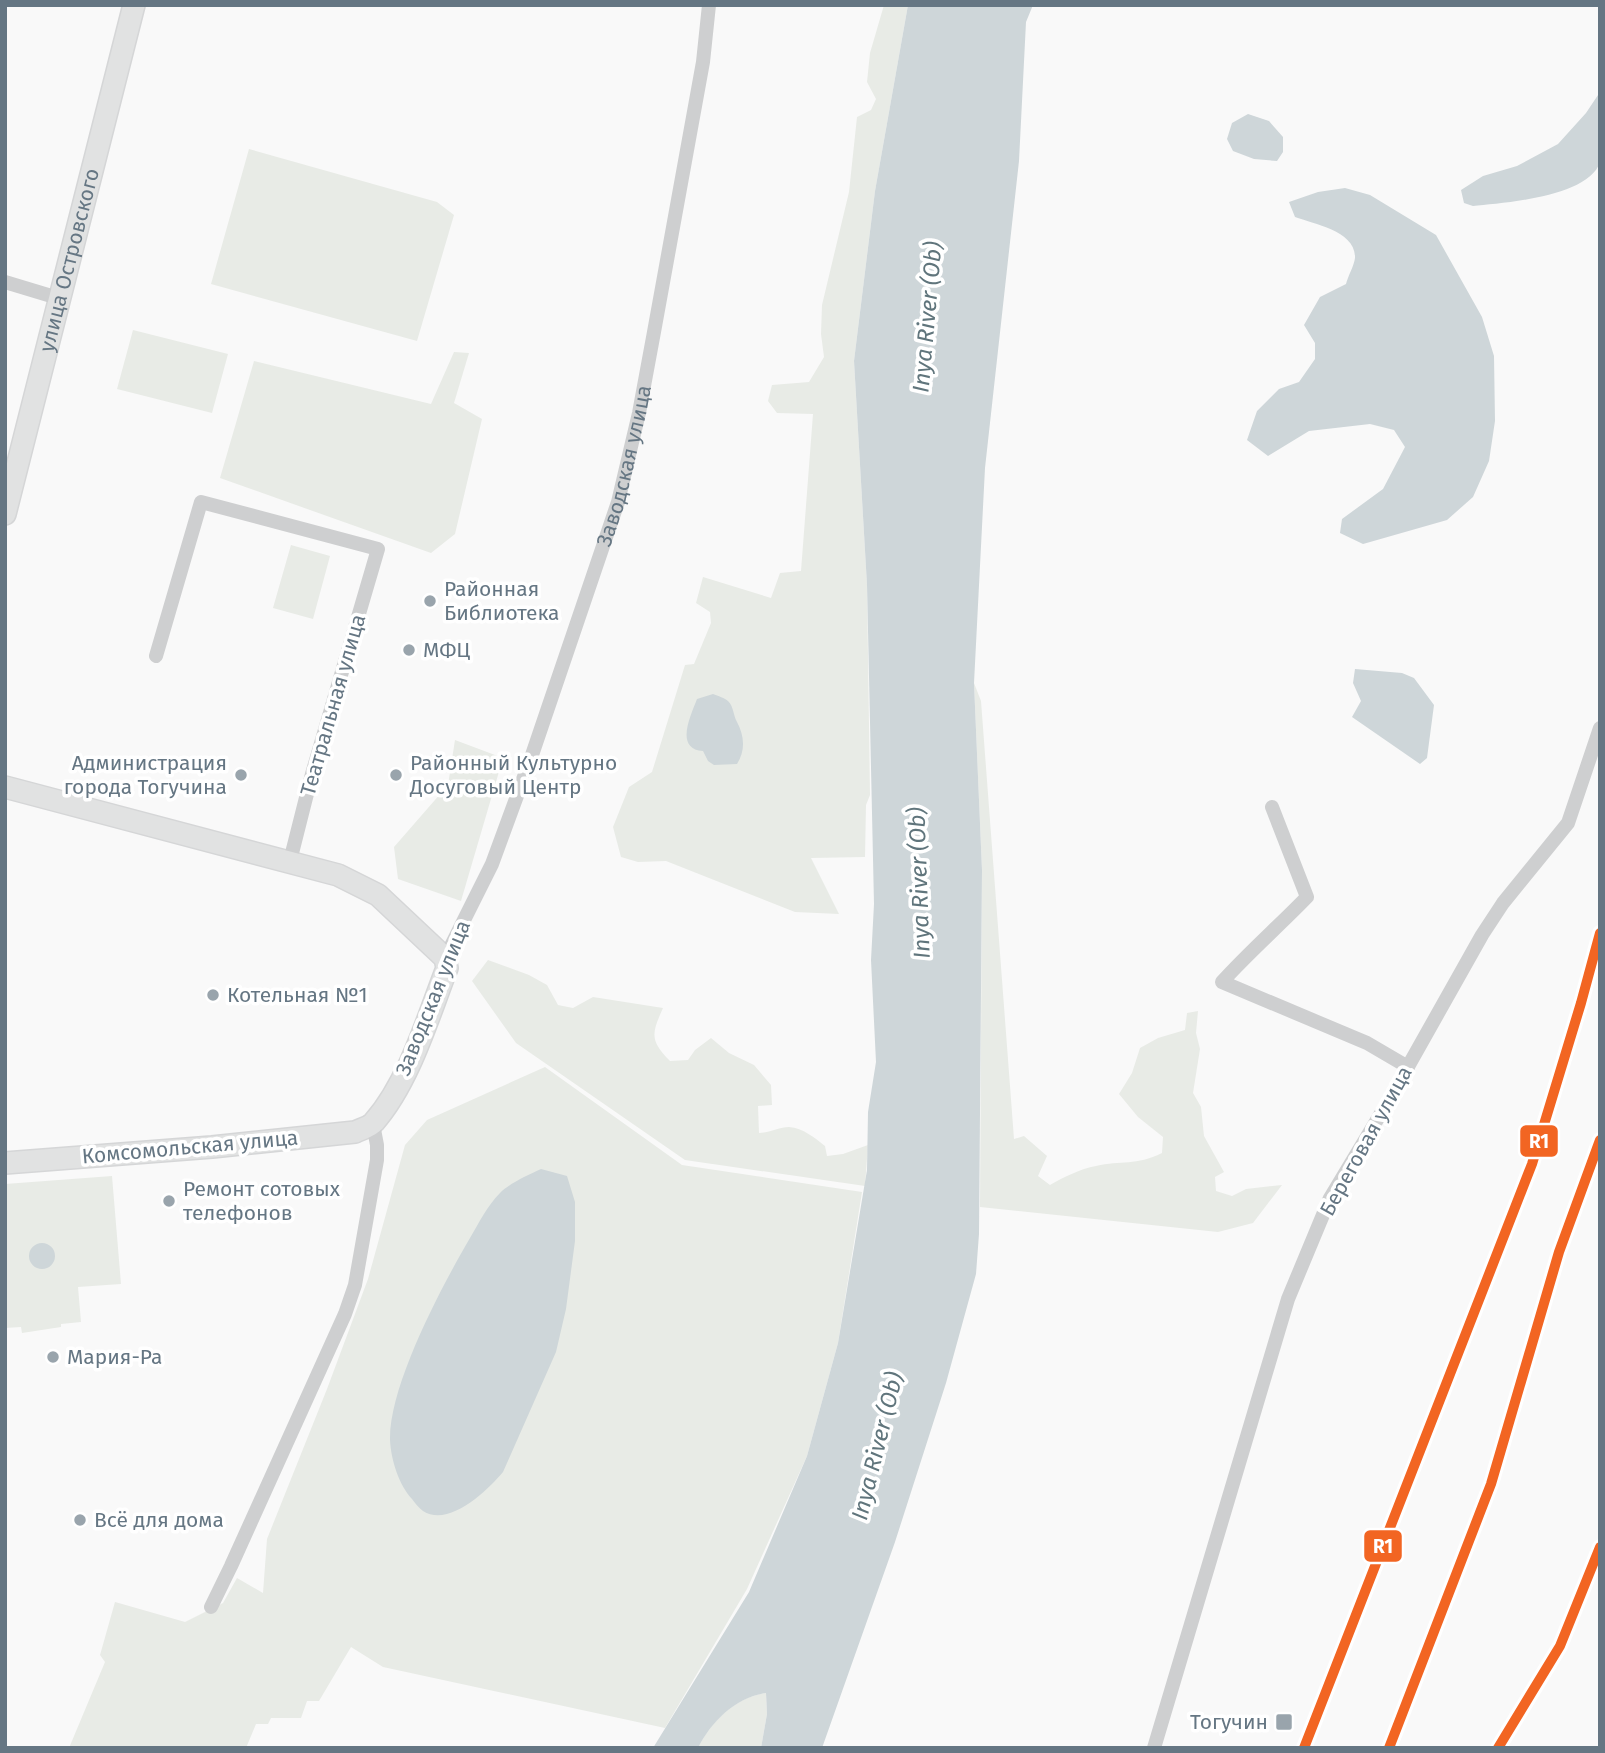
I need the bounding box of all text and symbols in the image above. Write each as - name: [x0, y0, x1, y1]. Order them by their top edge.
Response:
- street label: улица Островского: [34, 165, 105, 355]
- water label: Inya River (Ob): [906, 240, 948, 394]
- street label: Заводская улица: [591, 383, 657, 550]
- place label: Районная Библиотека: [444, 576, 560, 626]
- marker: Районная Библиотека: [422, 593, 438, 609]
- street label: Театральная улица: [295, 611, 371, 799]
- place label: МФЦ: [423, 637, 470, 663]
- marker: МФЦ: [401, 642, 417, 658]
- place label: Администрация города Тогучина: [64, 750, 227, 800]
- place label: Районный Культурно Досуговый Центр: [409, 750, 617, 800]
- marker: Администрация города Тогучина: [233, 767, 249, 783]
- marker: Районный Культурно Досуговый Центр: [388, 767, 404, 783]
- water label: Inya River (Ob): [902, 807, 936, 959]
- street label: Заводская улица: [390, 916, 476, 1080]
- place label: Котельная №1: [227, 982, 368, 1008]
- marker: Котельная №1: [205, 987, 221, 1003]
- street label: Береговая улица: [1314, 1062, 1418, 1220]
- line badge: R1: [1519, 1124, 1559, 1158]
- street label: Комсомольская улица: [81, 1125, 299, 1169]
- text: R1: [1529, 1130, 1549, 1153]
- place label: Ремонт сотовых телефонов: [183, 1176, 341, 1226]
- marker: Ремонт сотовых телефонов: [161, 1193, 177, 1209]
- place label: Мария-Ра: [67, 1344, 162, 1370]
- marker: Мария-Ра: [45, 1349, 61, 1365]
- water label: Inya River (Ob): [845, 1369, 909, 1523]
- place label: Всё для дома: [94, 1507, 224, 1533]
- marker: Всё для дома: [72, 1512, 88, 1528]
- line badge: R1: [1363, 1529, 1403, 1563]
- text: R1: [1373, 1535, 1393, 1558]
- place label: Тогучин: [1190, 1709, 1268, 1735]
- marker: Тогучин: [1274, 1712, 1294, 1732]

